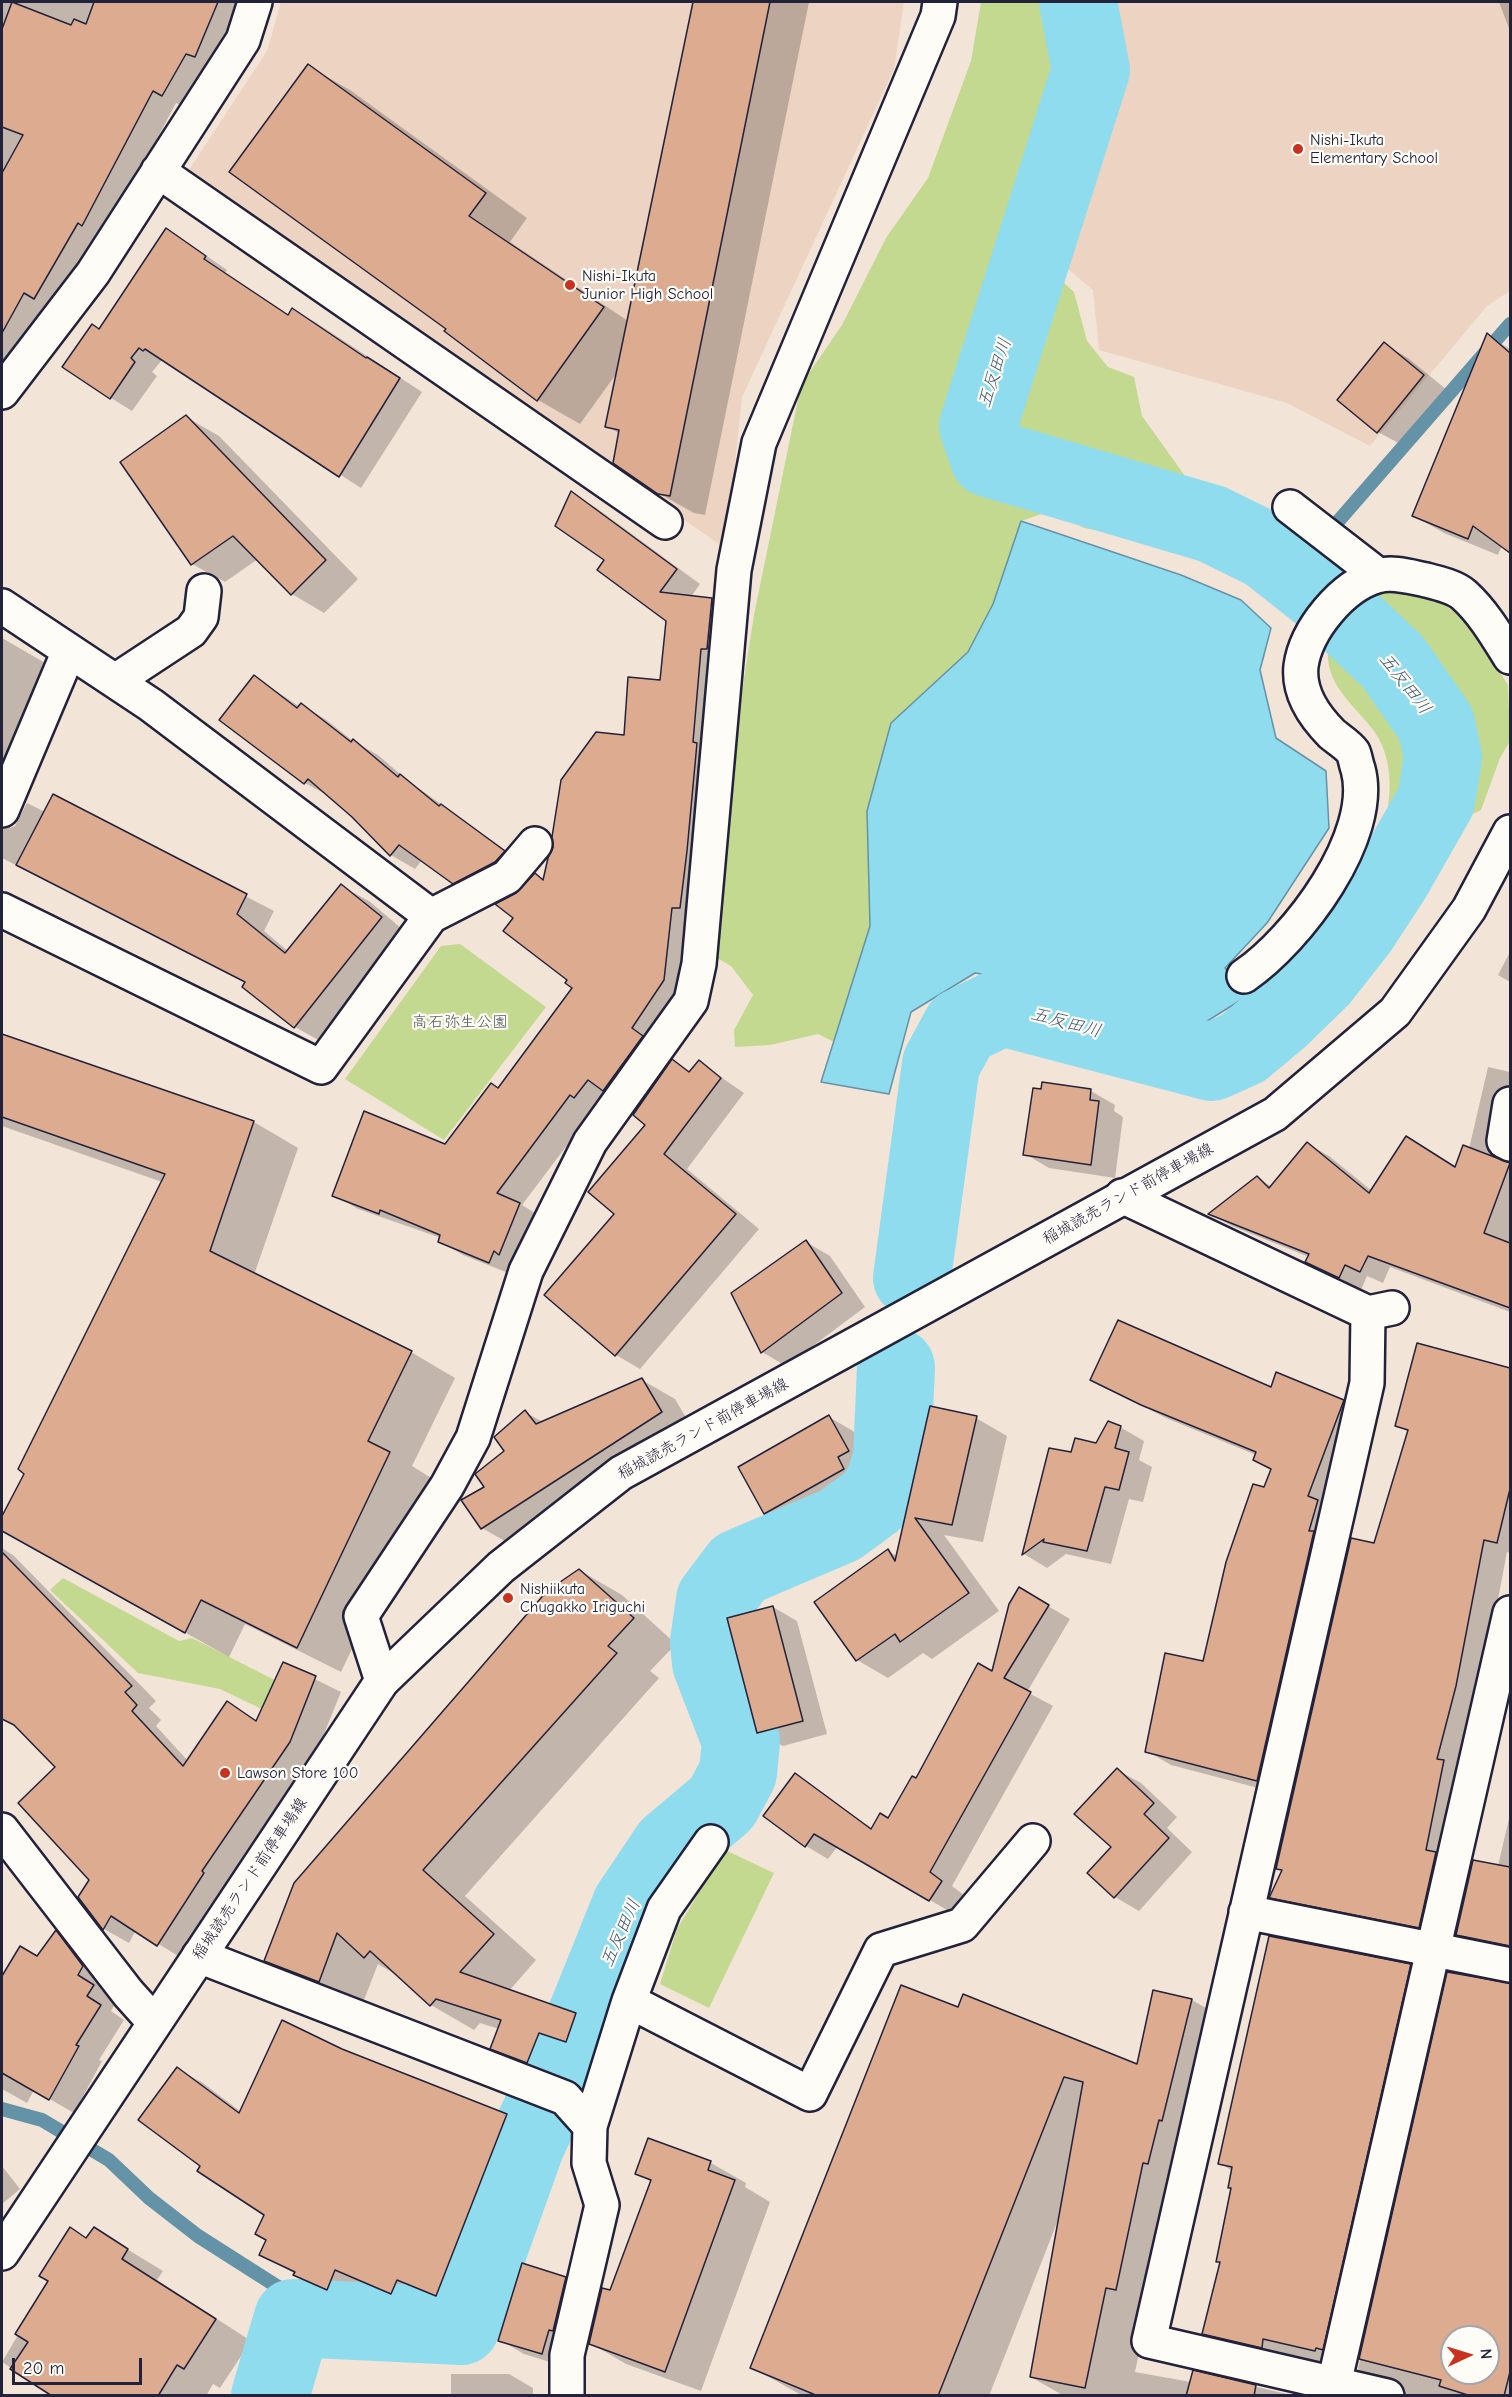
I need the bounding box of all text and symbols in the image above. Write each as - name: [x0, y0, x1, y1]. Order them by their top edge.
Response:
- place label: Nishi-Ikuta Elementary School: [1310, 130, 1438, 168]
- marker: Nishi-Ikuta Elementary School: [1291, 142, 1305, 156]
- place label: Nishi-Ikuta Junior High School: [582, 266, 713, 304]
- marker: Nishi-Ikuta Junior High School: [563, 278, 577, 292]
- water label: 五反田川: [974, 335, 1016, 411]
- water label: 五反田川: [1374, 649, 1436, 719]
- water label: 五反田川: [1028, 1003, 1104, 1043]
- park label: 高石弥生公園: [412, 1012, 508, 1032]
- street label: 稲城読売ランド前停車場線: [1039, 1139, 1217, 1249]
- street label: 稲城読売ランド前停車場線: [614, 1374, 792, 1484]
- place label: Nishiikuta Chugakko Iriguchi: [520, 1579, 645, 1617]
- marker: Nishiikuta Chugakko Iriguchi: [501, 1591, 515, 1605]
- place label: Lawson Store 100: [237, 1763, 358, 1783]
- marker: Lawson Store 100: [218, 1766, 232, 1780]
- street label: 稲城読売ランド前停車場線: [188, 1794, 312, 1964]
- water label: 五反田川: [596, 1896, 646, 1970]
- north arrow: [1440, 2325, 1500, 2385]
- scale bar: [15, 2346, 146, 2384]
- text: N: [1477, 2348, 1495, 2360]
- text: 20 m: [23, 2358, 64, 2379]

